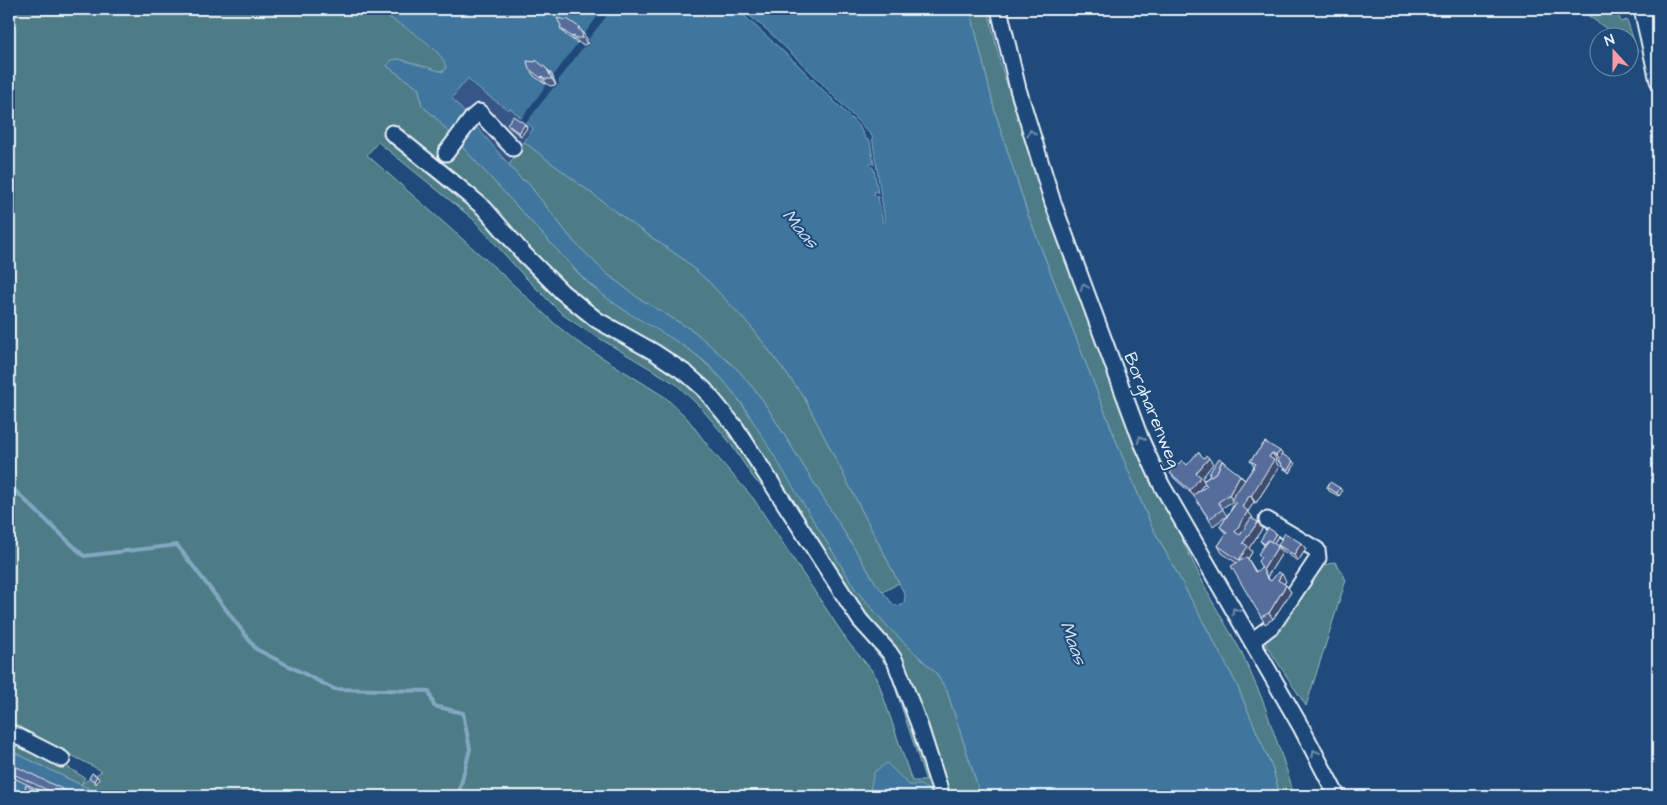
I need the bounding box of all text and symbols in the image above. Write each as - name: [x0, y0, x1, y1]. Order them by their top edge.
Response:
- north arrow: [1590, 28, 1640, 78]
- text: N: [1602, 30, 1618, 52]
- one-way arrow: [1027, 129, 1037, 138]
- water label: Maas: [775, 203, 826, 256]
- one-way arrow: [1080, 283, 1090, 292]
- street label: Borgharenweg: [1117, 349, 1187, 472]
- one-way arrow: [1137, 435, 1148, 444]
- one-way arrow: [1231, 608, 1241, 617]
- water label: Maas: [1053, 617, 1094, 670]
- one-way arrow: [1311, 749, 1321, 758]

